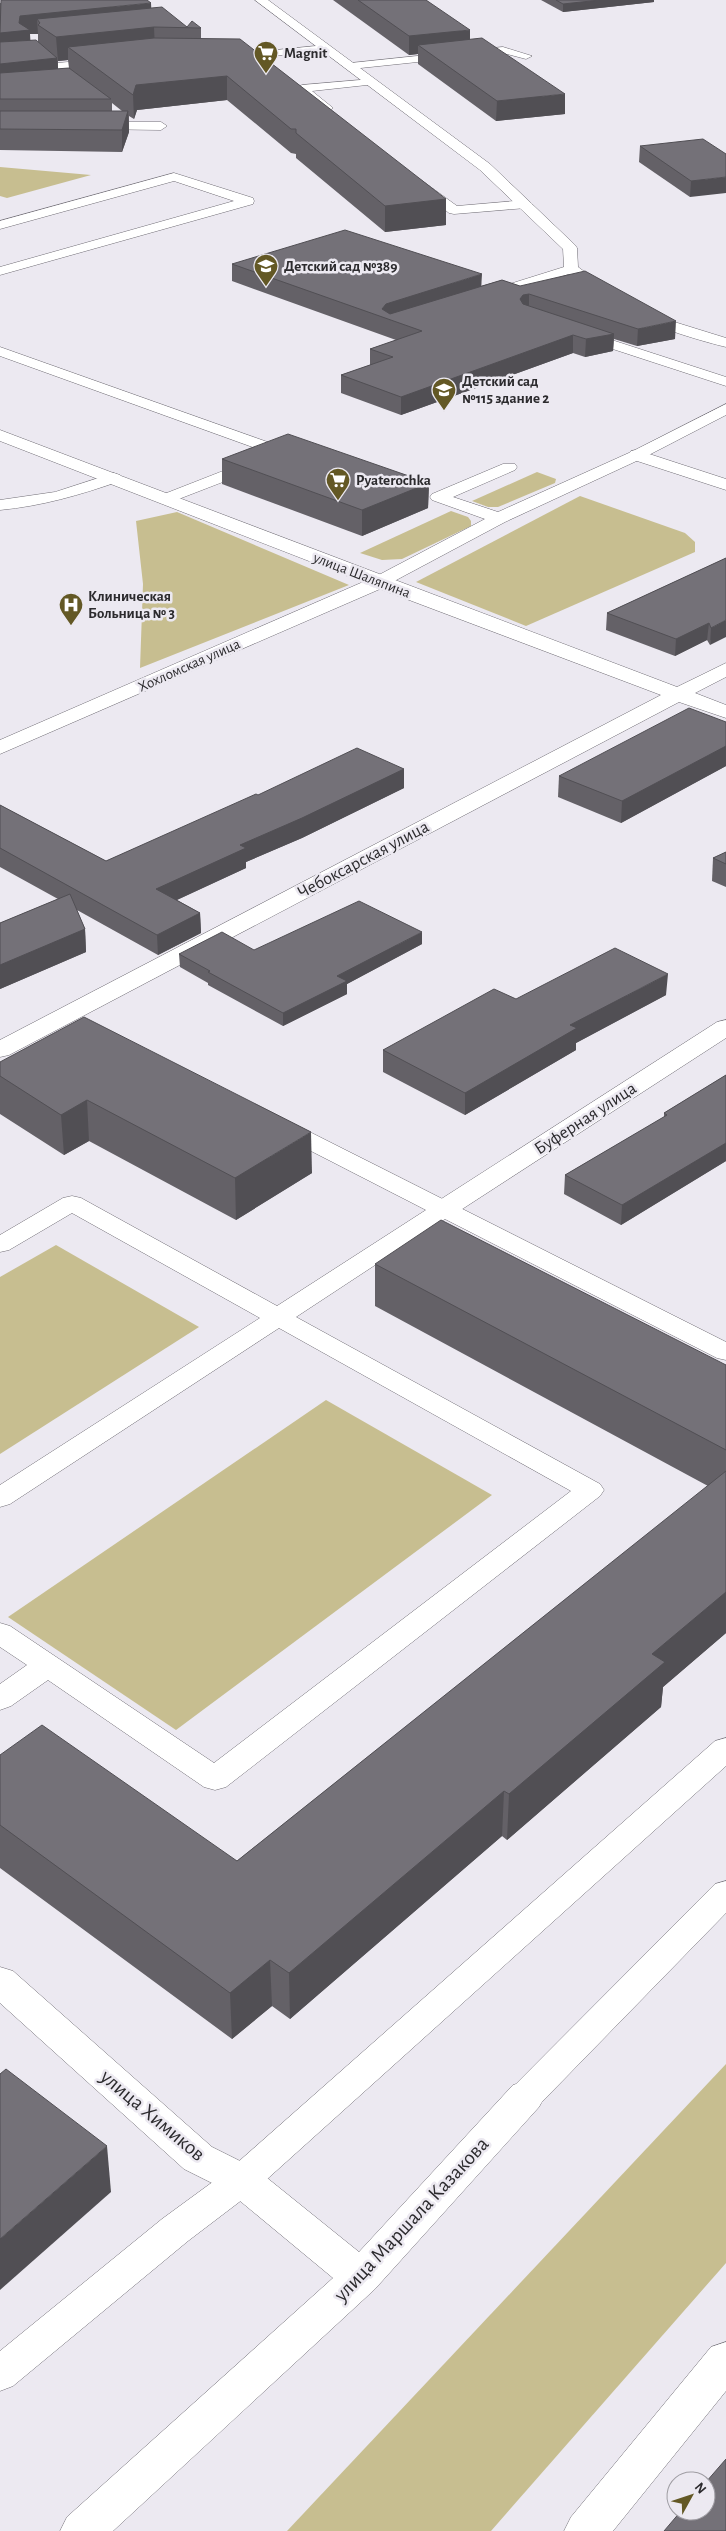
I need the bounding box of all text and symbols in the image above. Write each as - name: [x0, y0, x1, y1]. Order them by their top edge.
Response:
- supermarket icon: Magnit: [253, 40, 279, 74]
- place label: Magnit: [284, 46, 327, 61]
- school or university icon: Детский сад №389: [253, 253, 279, 287]
- place label: Детский сад №389: [284, 259, 398, 274]
- place label: Детский сад №115 здание 2: [462, 374, 549, 406]
- school or university icon: Детский сад №115 здание 2: [431, 377, 457, 411]
- supermarket icon: Pyaterochka: [325, 467, 351, 501]
- place label: Pyaterochka: [356, 473, 431, 488]
- street label: улица Шаляпина: [310, 550, 413, 601]
- place label: Клиническая Больница № 3: [88, 589, 175, 621]
- hospital icon: Клиническая Больница № 3: [58, 592, 84, 626]
- street label: Хохломская улица: [136, 636, 243, 695]
- street label: Чебоксарская улица: [294, 817, 432, 902]
- street label: Буферная улица: [531, 1079, 640, 1158]
- street label: улица Химиков: [96, 2065, 209, 2165]
- street label: улица Маршала Казакова: [329, 2133, 493, 2306]
- north arrow: [666, 2471, 716, 2521]
- text: N: [692, 2480, 709, 2497]

